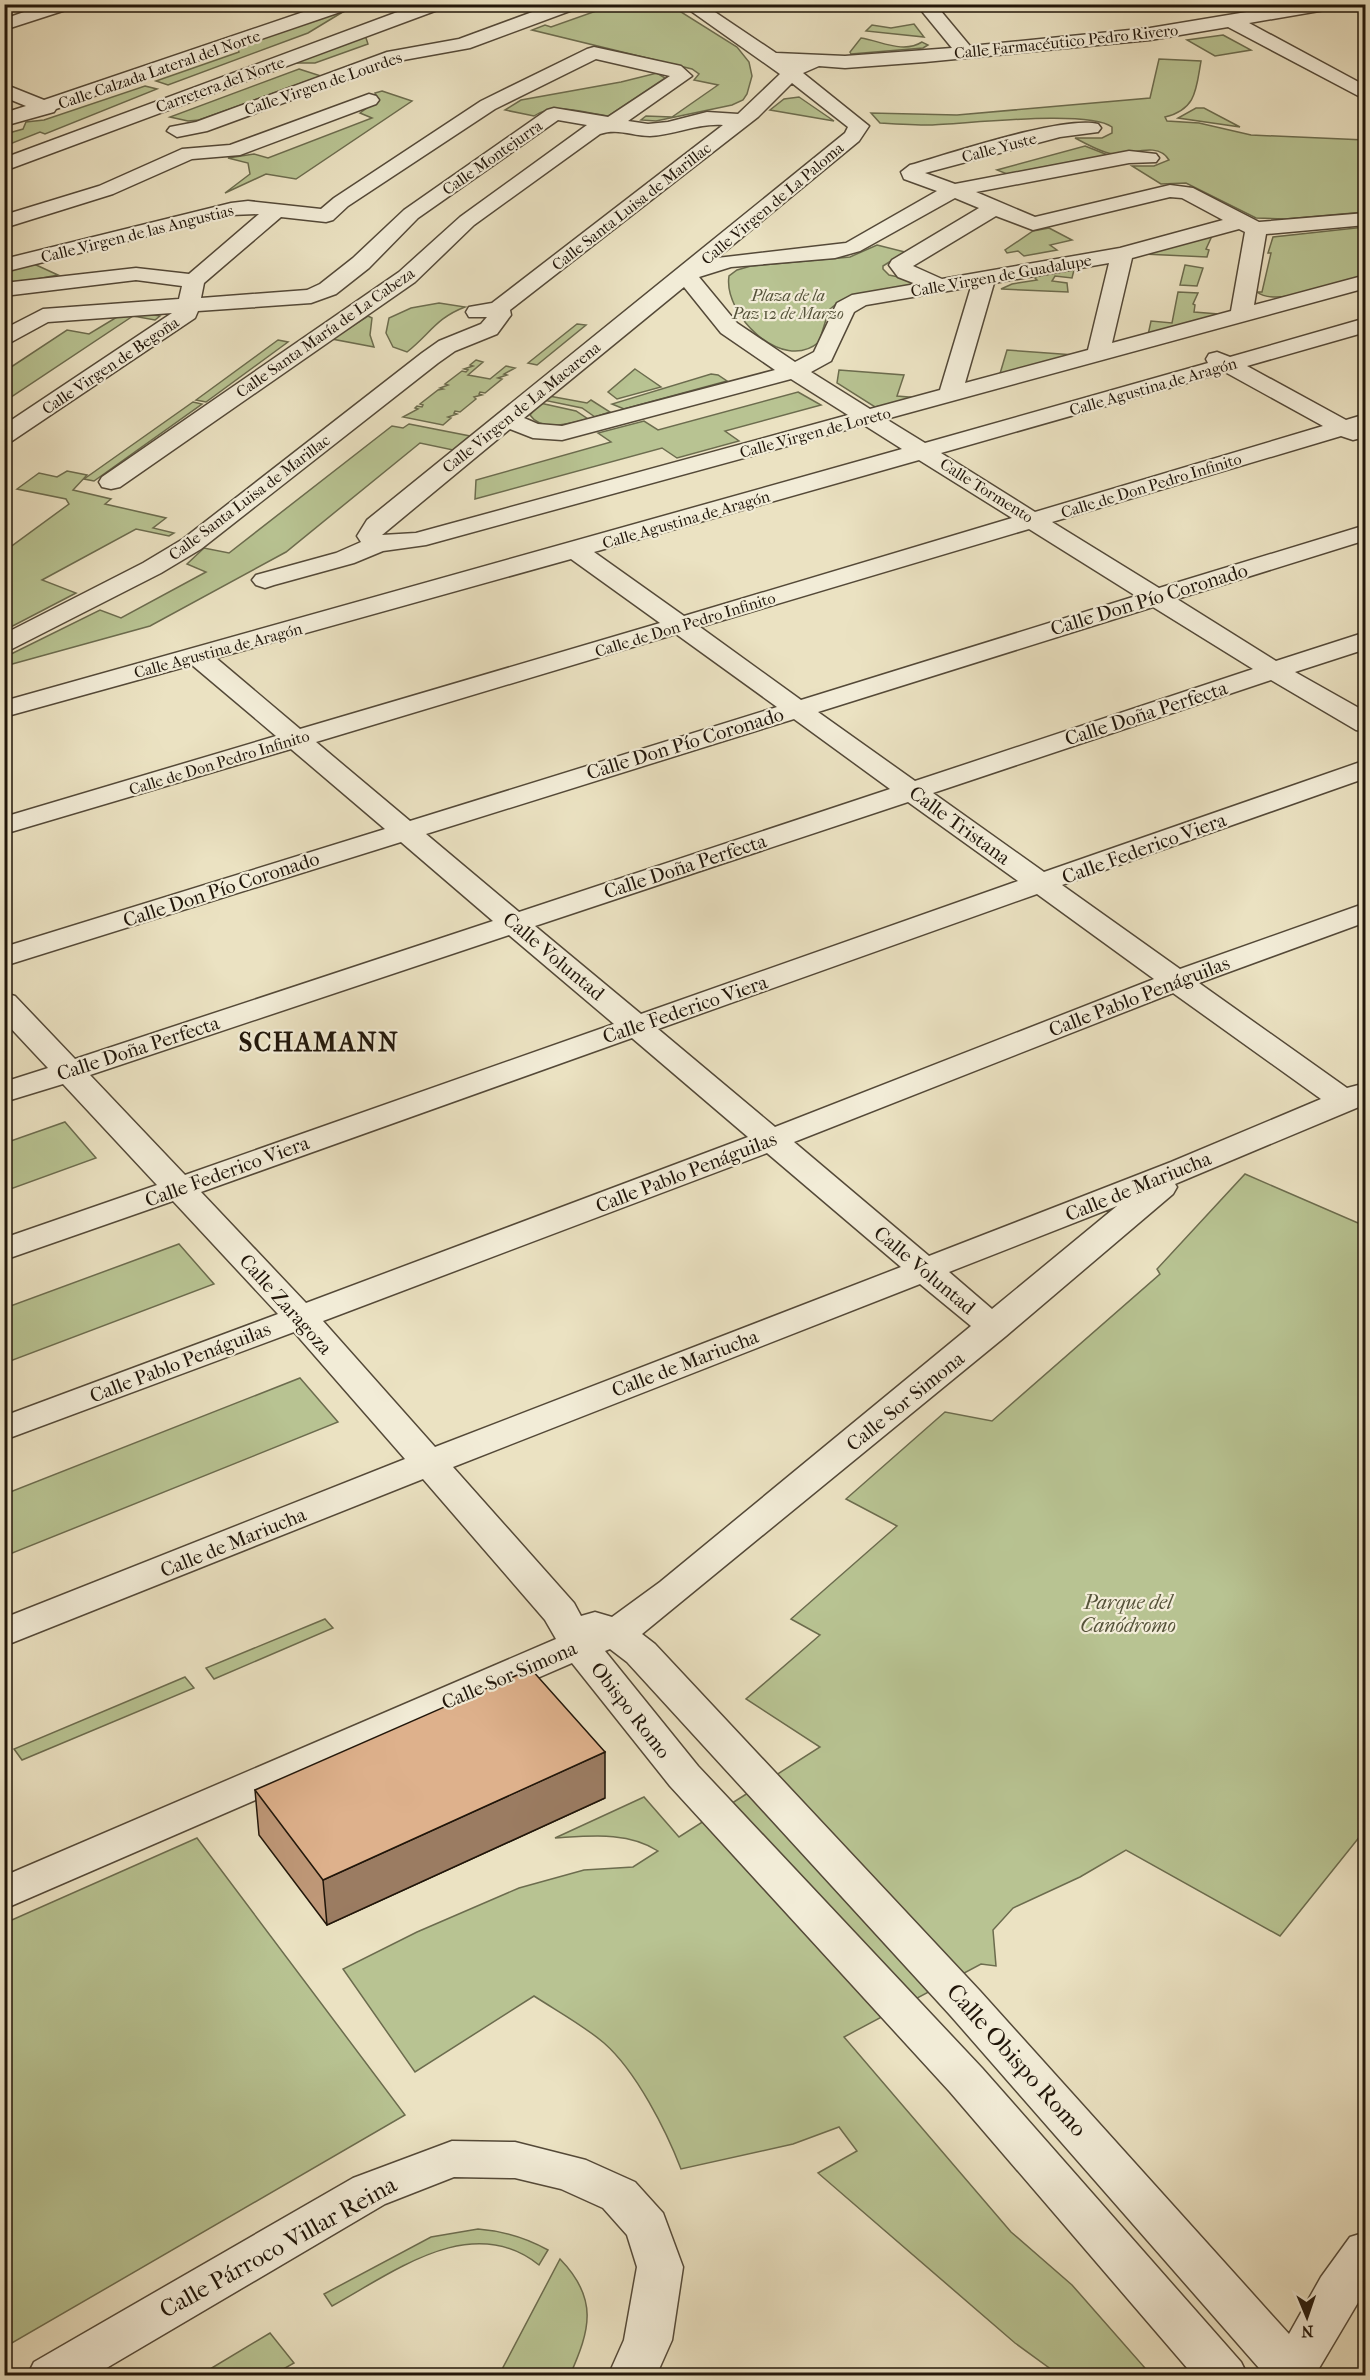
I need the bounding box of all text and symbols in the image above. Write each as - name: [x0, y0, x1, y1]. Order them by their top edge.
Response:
- street label: Calle Farmacéutico Pedro Rivero: [953, 20, 1179, 63]
- street label: Calle Calzada Lateral del Norte: [56, 26, 263, 113]
- street label: Calle Virgen de Lourdes: [242, 48, 404, 119]
- street label: Carretera del Norte: [153, 52, 287, 117]
- street label: Calle Montejurra: [439, 116, 546, 199]
- street label: Calle Yuste: [960, 128, 1039, 167]
- street label: Calle Santa Luisa de Marillac: [548, 138, 715, 274]
- street label: Calle Virgen de La Paloma: [697, 138, 848, 268]
- street label: Calle Virgen de las Angustias: [39, 200, 235, 267]
- street label: Calle Virgen de Guadalupe: [909, 250, 1093, 301]
- street label: Calle Santa María de La Cabeza: [232, 263, 419, 401]
- park label: Plaza de la Paz 12 de Marzo: [731, 286, 844, 323]
- street label: Calle Virgen de Begoña: [38, 312, 183, 418]
- street label: Calle Virgen de La Macarena: [439, 337, 605, 477]
- street label: Calle Agustina de Aragón: [1067, 353, 1240, 420]
- street label: Calle Virgen de Loreto: [738, 403, 893, 462]
- street label: Calle Santa Luisa de Marillac: [165, 431, 334, 564]
- street label: Calle de Don Pedro Infinito: [1059, 449, 1244, 522]
- street label: Calle Tormento: [937, 454, 1037, 527]
- street label: Calle Agustina de Aragón: [600, 486, 773, 553]
- street label: Calle Don Pío Coronado: [1048, 559, 1251, 640]
- street label: Calle de Don Pedro Infinito: [593, 588, 778, 661]
- street label: Calle Agustina de Aragón: [132, 619, 305, 682]
- street label: Calle Doña Perfecta: [1062, 676, 1231, 751]
- street label: Calle Don Pío Coronado: [584, 703, 787, 784]
- street label: Calle de Don Pedro Infinito: [127, 726, 312, 799]
- street label: Calle Tristana: [905, 781, 1015, 870]
- street label: Calle Federico Viera: [1059, 808, 1230, 889]
- street label: Calle Doña Perfecta: [601, 829, 770, 904]
- street label: Calle Don Pío Coronado: [120, 847, 322, 932]
- street label: Calle Voluntad: [498, 907, 610, 1006]
- street label: Calle Pablo Penáguilas: [1046, 951, 1233, 1042]
- street label: Calle Federico Viera: [600, 970, 771, 1049]
- street label: Calle Doña Perfecta: [54, 1011, 223, 1086]
- district label: SCHAMANN: [239, 1027, 399, 1058]
- street label: Calle Pablo Penáguilas: [593, 1127, 780, 1218]
- street label: Calle Federico Viera: [142, 1131, 313, 1212]
- street label: Calle de Mariucha: [1062, 1146, 1215, 1226]
- street label: Calle Voluntad: [869, 1221, 981, 1320]
- street label: Calle Zaragoza: [235, 1249, 337, 1360]
- street label: Calle Pablo Penáguilas: [87, 1317, 274, 1408]
- street label: Calle de Mariucha: [609, 1325, 762, 1402]
- street label: Calle Sor Simona: [842, 1347, 969, 1456]
- street label: Calle de Mariucha: [157, 1502, 310, 1582]
- park label: Parque del Canódromo: [1080, 1591, 1176, 1637]
- street label: Calle Sor Simona: [438, 1636, 581, 1714]
- street label: Obispo Romo: [586, 1658, 675, 1763]
- street label: Calle Obispo Romo: [941, 1978, 1093, 2142]
- street label: Calle Párroco Villar Reina: [155, 2170, 402, 2324]
- north arrow: [1277, 2287, 1337, 2347]
- text: N: [1300, 2322, 1314, 2341]

